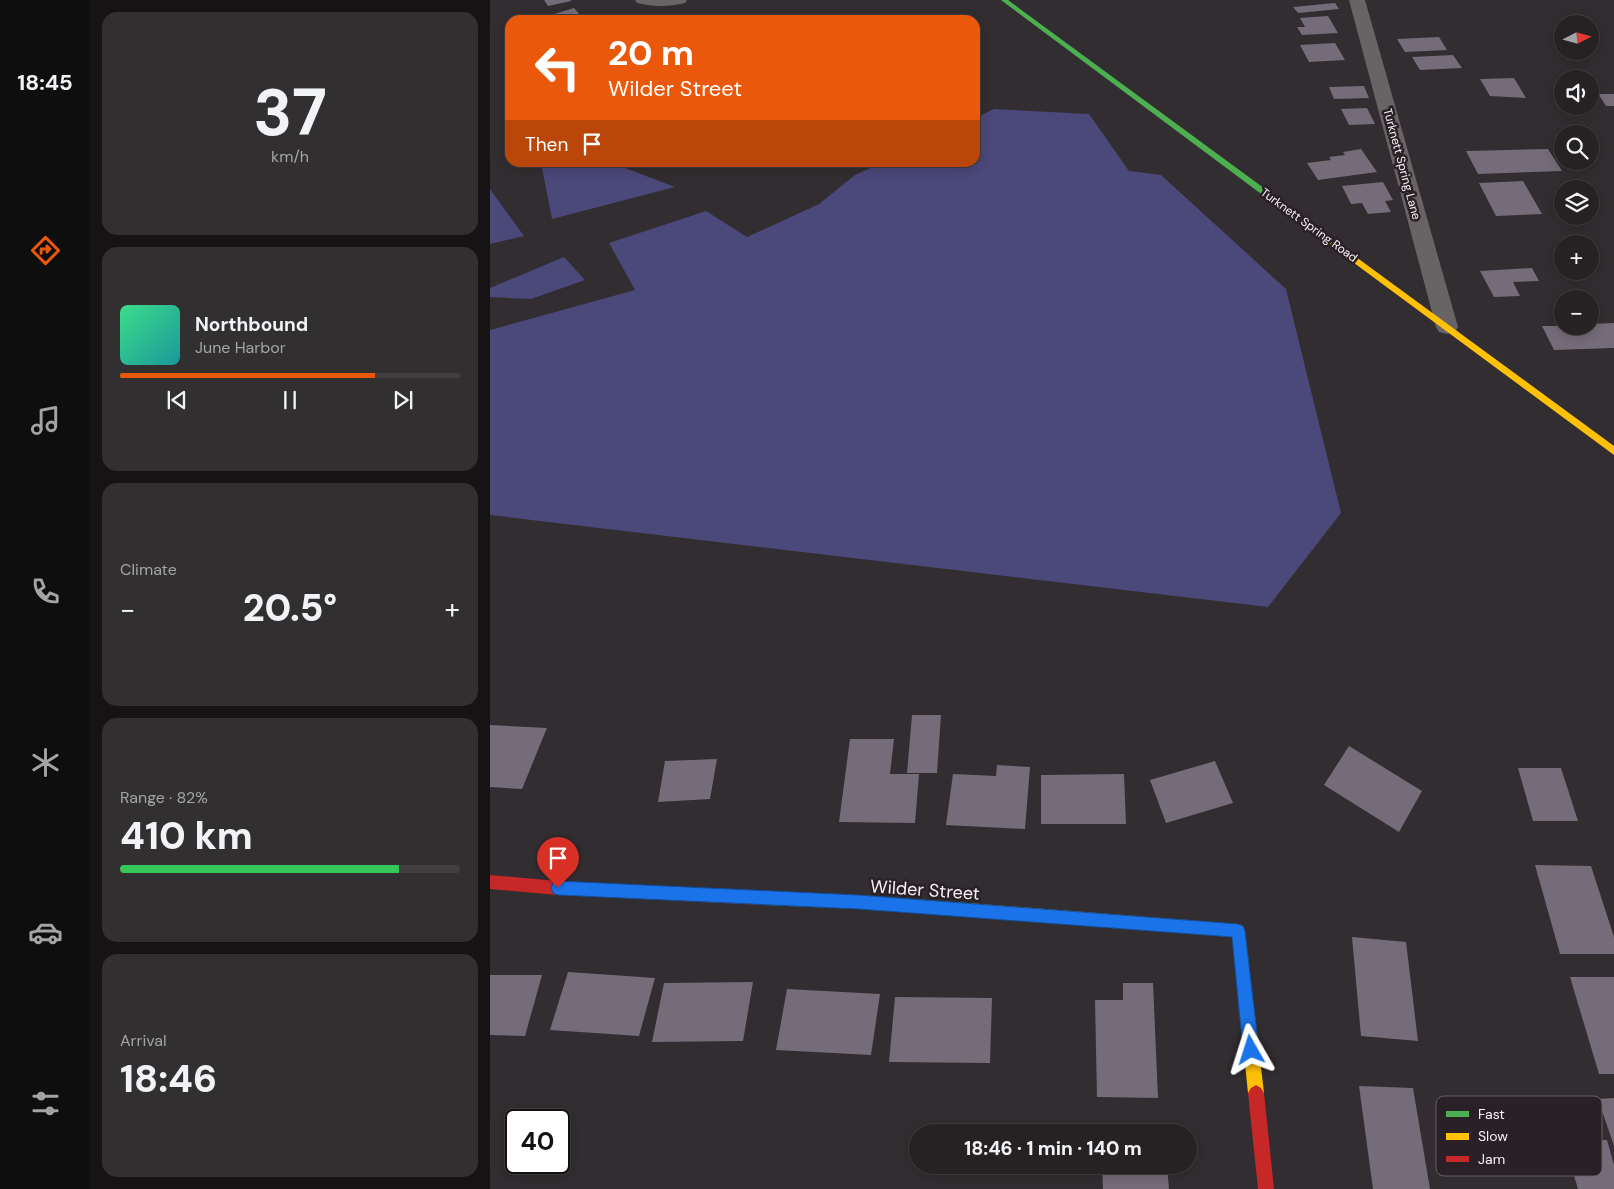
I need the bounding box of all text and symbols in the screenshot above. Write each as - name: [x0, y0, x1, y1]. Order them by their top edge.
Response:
- north arrow: [1554, 15, 1599, 60]
- map controls: [1554, 15, 1599, 335]
- text: 20 m: [608, 30, 694, 76]
- icon: left: [525, 35, 590, 100]
- text: 18:45: [17, 68, 73, 97]
- button: sound: [1554, 70, 1599, 115]
- text: 37: [253, 71, 327, 155]
- text: Wilder Street: [608, 74, 742, 103]
- street label: Turknett Spring Lane: [1379, 107, 1425, 222]
- button: search: [1554, 125, 1599, 170]
- icon: arrive: [578, 130, 606, 158]
- text: Then: [525, 132, 568, 157]
- text: km/h: [271, 146, 309, 167]
- button: layers: [1554, 180, 1599, 225]
- street label: Turknett Spring Road: [1257, 184, 1361, 266]
- icon: directions: [28, 233, 63, 268]
- button: +: [1554, 235, 1599, 280]
- button: −: [1554, 290, 1599, 335]
- text: Northbound: [195, 312, 308, 337]
- text: June Harbor: [195, 337, 286, 358]
- icon: previous: [163, 386, 191, 414]
- icon: pause: [276, 386, 304, 414]
- icon: next: [389, 386, 417, 414]
- icon: music: [28, 403, 63, 438]
- text: Climate: [120, 559, 177, 580]
- icon: phone: [28, 574, 63, 609]
- text: 20.5°: [243, 583, 337, 633]
- text: −: [120, 591, 135, 628]
- text: +: [445, 591, 460, 628]
- icon: climate: [28, 745, 63, 780]
- text: Range · 82%: [120, 787, 208, 808]
- text: 410 km: [120, 811, 253, 861]
- pin: [537, 837, 579, 888]
- icon: arrive: [544, 844, 572, 872]
- street label: Wilder Street: [869, 874, 981, 906]
- icon: car: [28, 915, 63, 950]
- position arrow: [1224, 1023, 1276, 1075]
- text: Arrival: [120, 1030, 167, 1051]
- text: 18:46: [120, 1054, 217, 1104]
- icon: filters: [28, 1086, 63, 1121]
- legend: [1436, 1096, 1602, 1176]
- text: Fast: [1478, 1105, 1505, 1123]
- speed limit sign: 40: [505, 1109, 570, 1174]
- text: Slow: [1478, 1127, 1508, 1145]
- text: 18:46 · 1 min · 140 m: [964, 1136, 1142, 1161]
- text: Jam: [1478, 1150, 1505, 1168]

